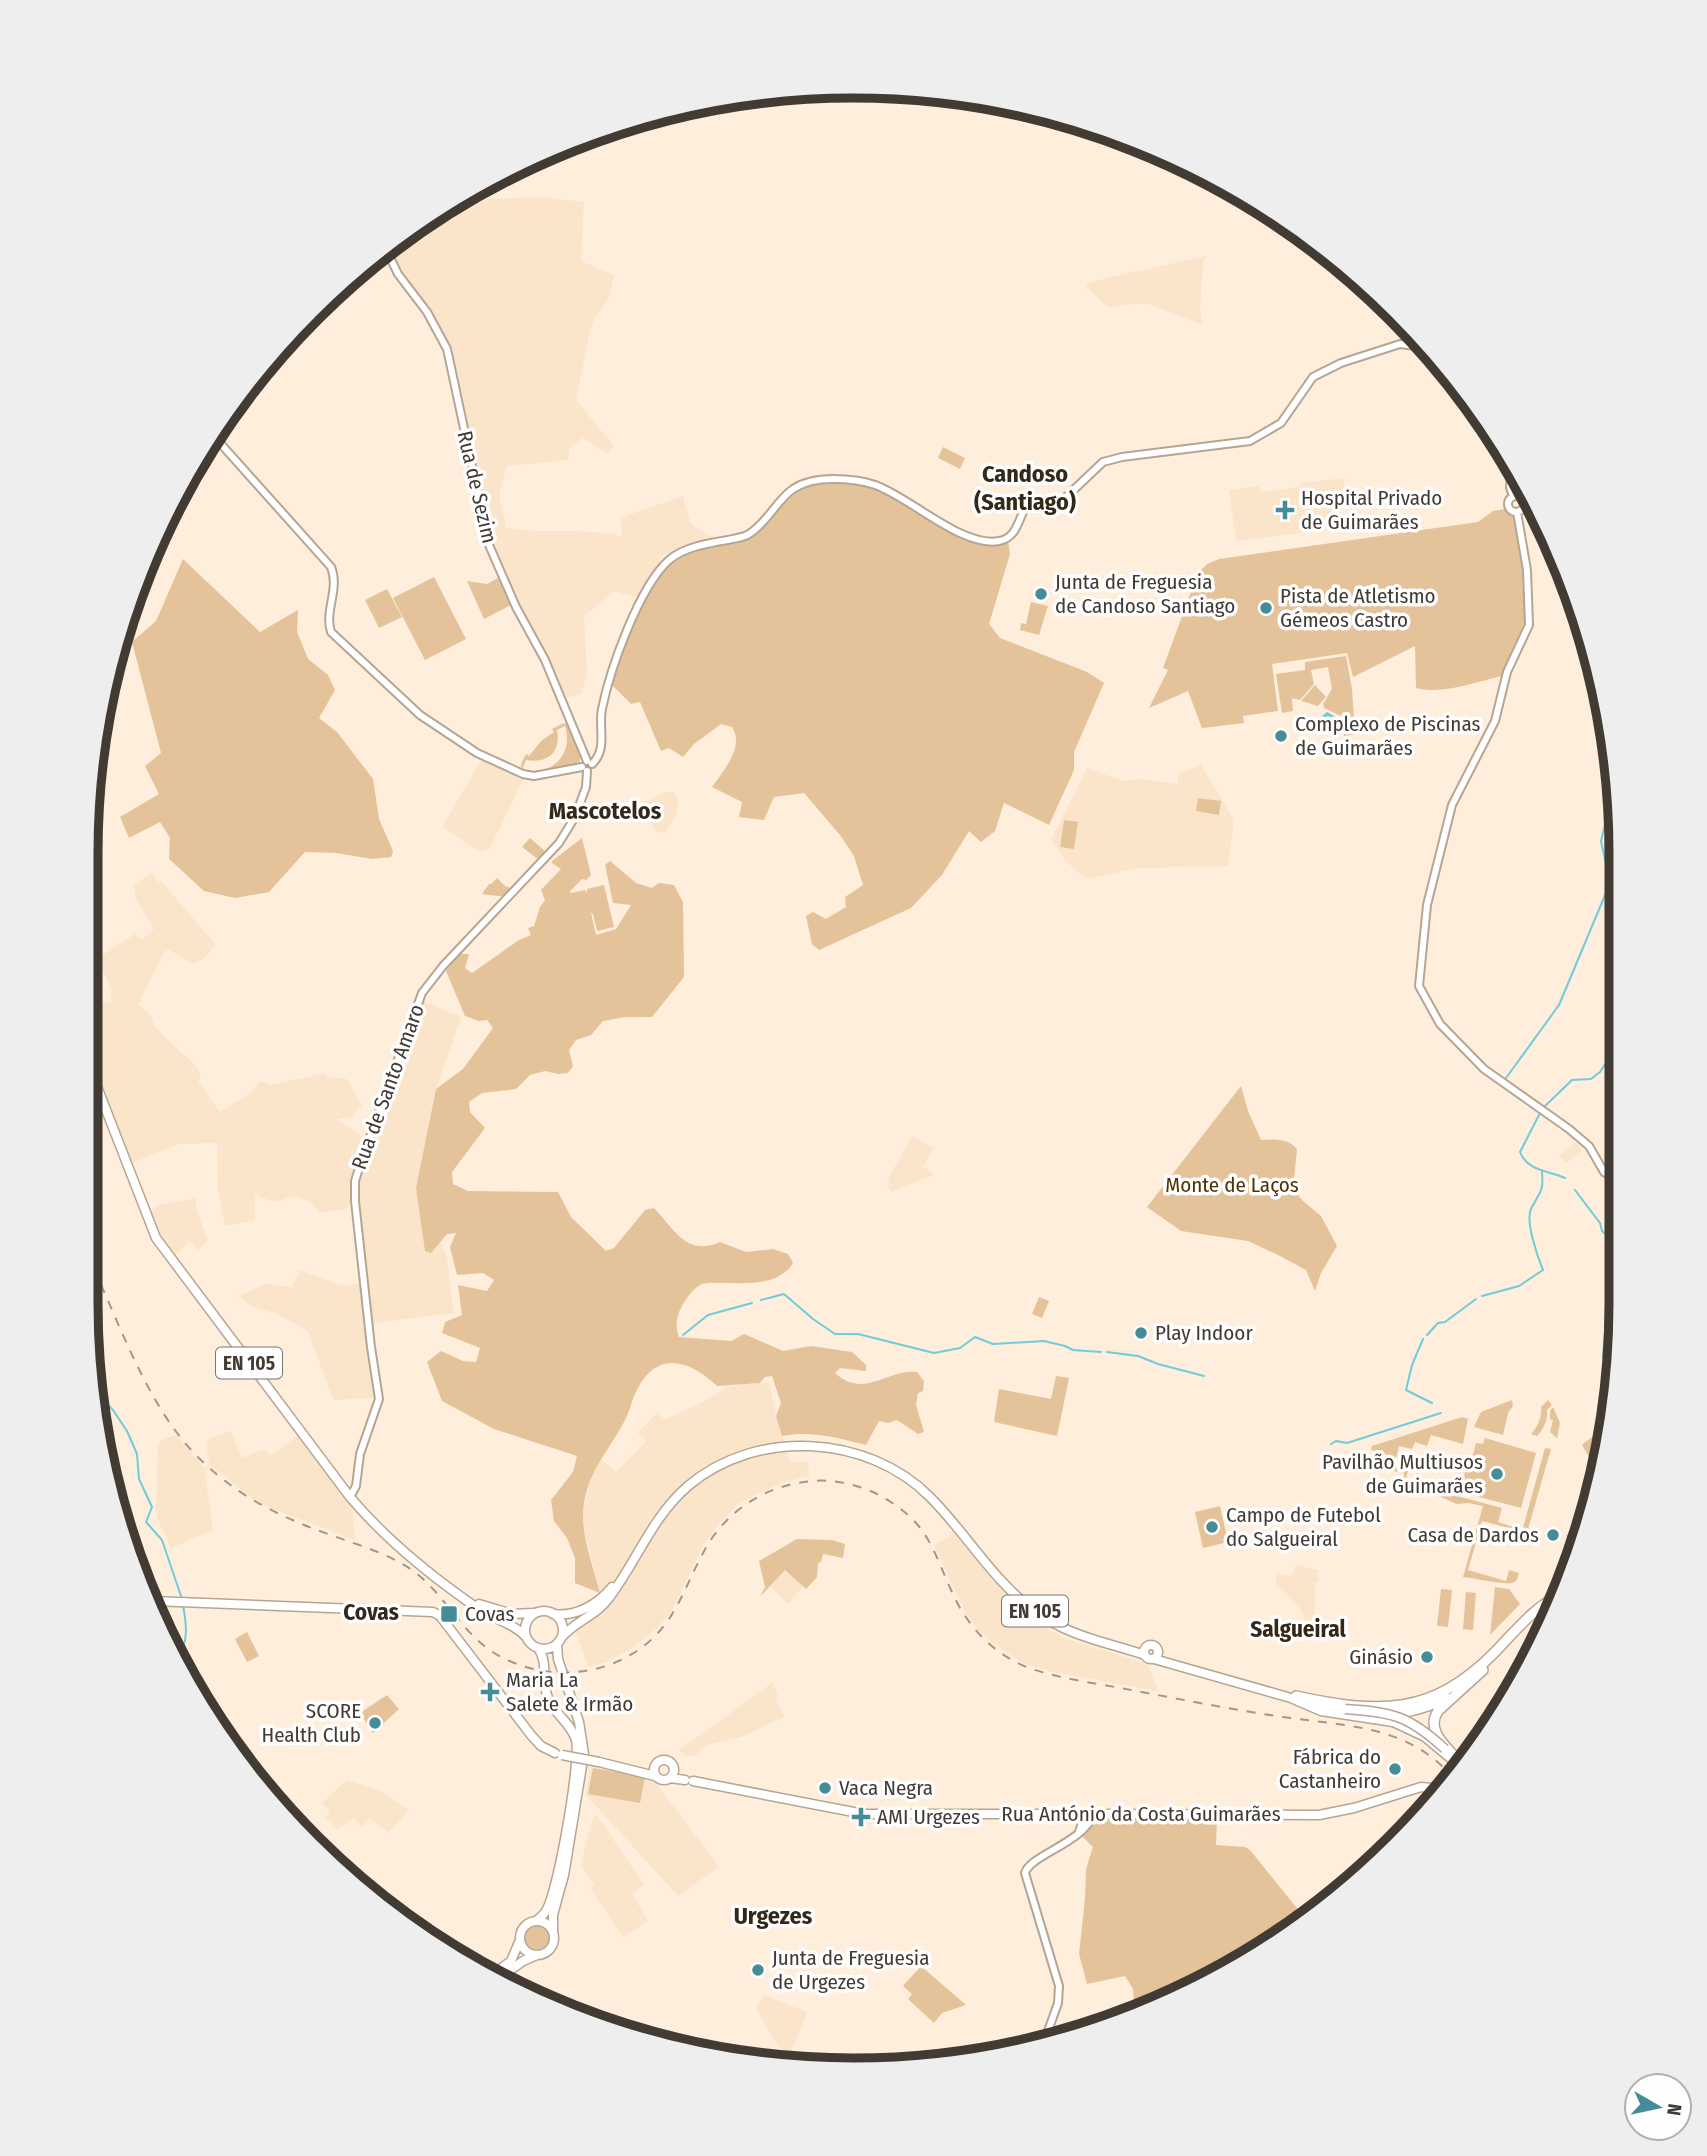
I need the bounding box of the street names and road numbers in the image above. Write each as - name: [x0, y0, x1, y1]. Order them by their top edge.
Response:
- street label: Rua de Sezim: [451, 428, 503, 546]
- street label: Rua de Santo Amaro: [346, 1001, 430, 1173]
- road number: EN 105: [216, 1348, 282, 1378]
- road number: EN 105: [1002, 1596, 1068, 1626]
- street label: Rua António da Costa Guimarães: [1001, 1801, 1281, 1827]

